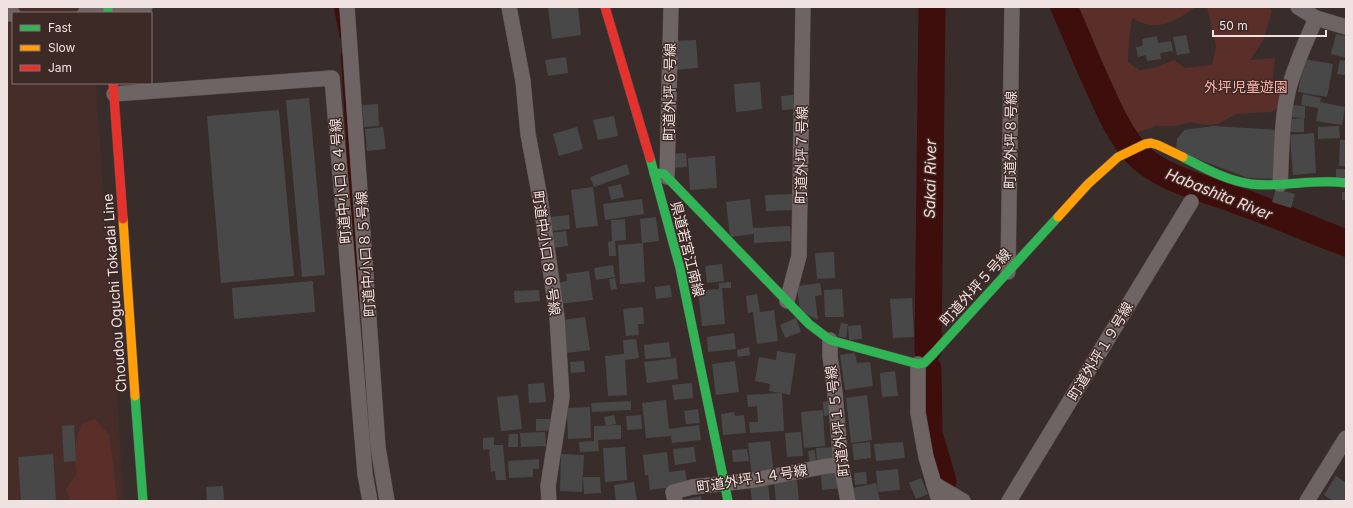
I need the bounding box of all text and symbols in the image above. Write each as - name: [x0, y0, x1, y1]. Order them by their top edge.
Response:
- legend: [12, 12, 152, 84]
- scale bar: [1213, 12, 1326, 38]
- text: 50 m: [1219, 18, 1248, 33]
- text: Fast: [48, 20, 72, 35]
- text: Slow: [48, 40, 76, 55]
- street label: 町道外坪６号線: [660, 43, 678, 141]
- text: Jam: [48, 60, 72, 75]
- park label: 外坪児童遊園: [1204, 78, 1288, 95]
- street label: 町道外坪８号線: [1001, 91, 1019, 189]
- street label: 町道外坪７号線: [792, 106, 810, 204]
- street label: 町道中小口８４号線: [326, 117, 354, 245]
- water label: Sakai River: [920, 139, 940, 219]
- water label: Habashita River: [1163, 164, 1275, 224]
- street label: 町道中小口８６号線: [530, 189, 564, 317]
- street label: 町道中小口８５号線: [352, 191, 378, 317]
- street label: Choudou Oguchi Tokadai Line: [99, 193, 129, 393]
- street label: 県道若宮江南線: [668, 199, 708, 299]
- street label: 町道外坪５号線: [936, 245, 1014, 329]
- street label: 町道外坪１９号線: [1064, 299, 1136, 403]
- street label: 町道外坪１５号線: [822, 364, 852, 478]
- street label: 町道外坪１４号線: [695, 461, 809, 495]

